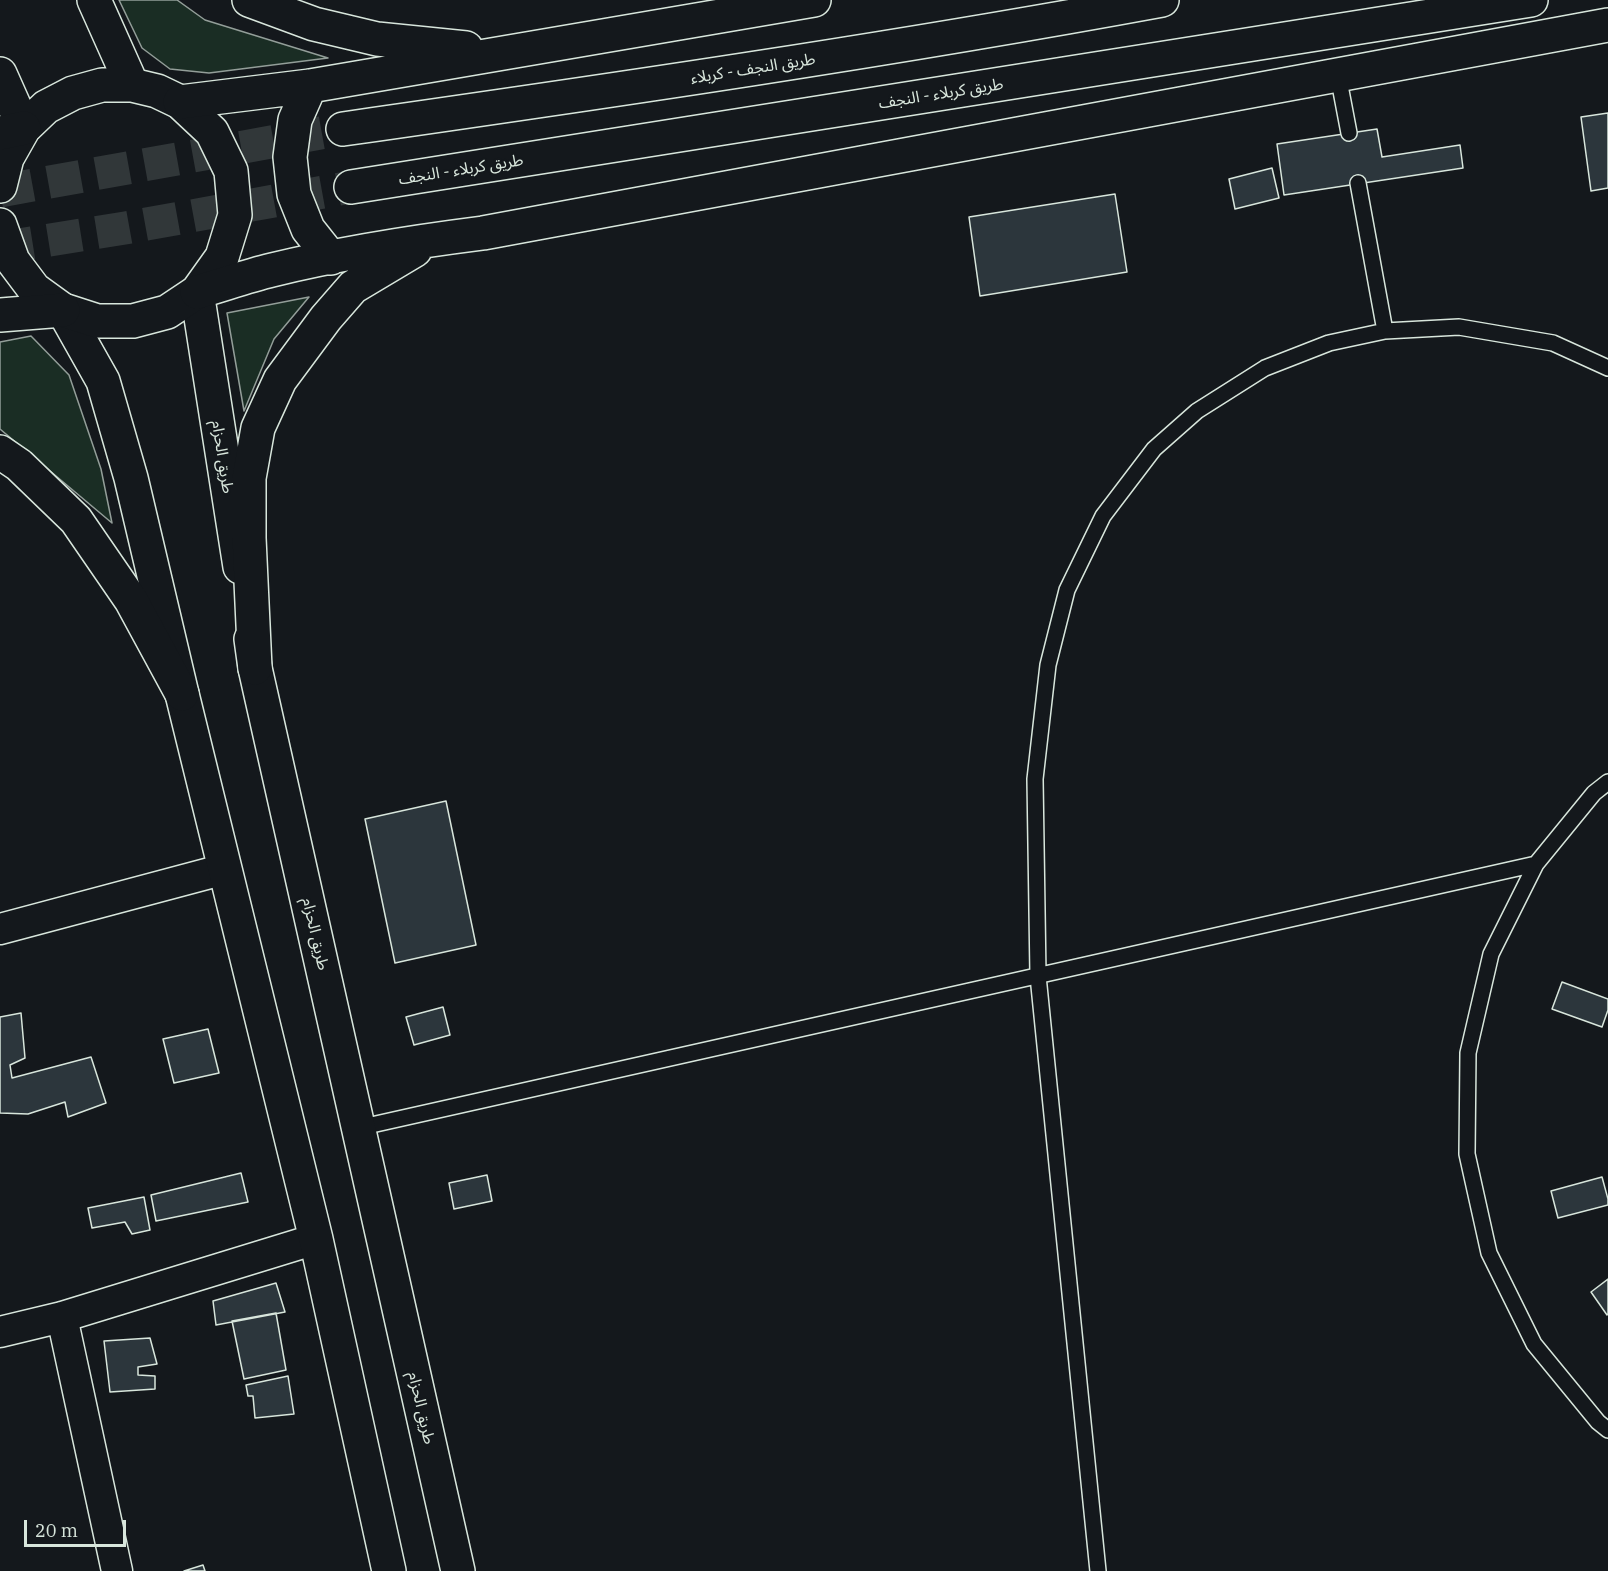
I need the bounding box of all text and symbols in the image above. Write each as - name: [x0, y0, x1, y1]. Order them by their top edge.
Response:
- street label: طريق النجف - کربلاء: [689, 50, 817, 88]
- street label: طريق کربلاء - النجف: [877, 75, 1005, 113]
- street label: طريق کربلاء - النجف: [397, 151, 525, 189]
- street label: طريق الحزام: [207, 419, 237, 495]
- street label: طريق الحزام: [297, 896, 333, 972]
- street label: طريق الحزام: [403, 1370, 439, 1446]
- scale bar: [27, 1508, 129, 1546]
- text: 20 m: [35, 1519, 78, 1542]

